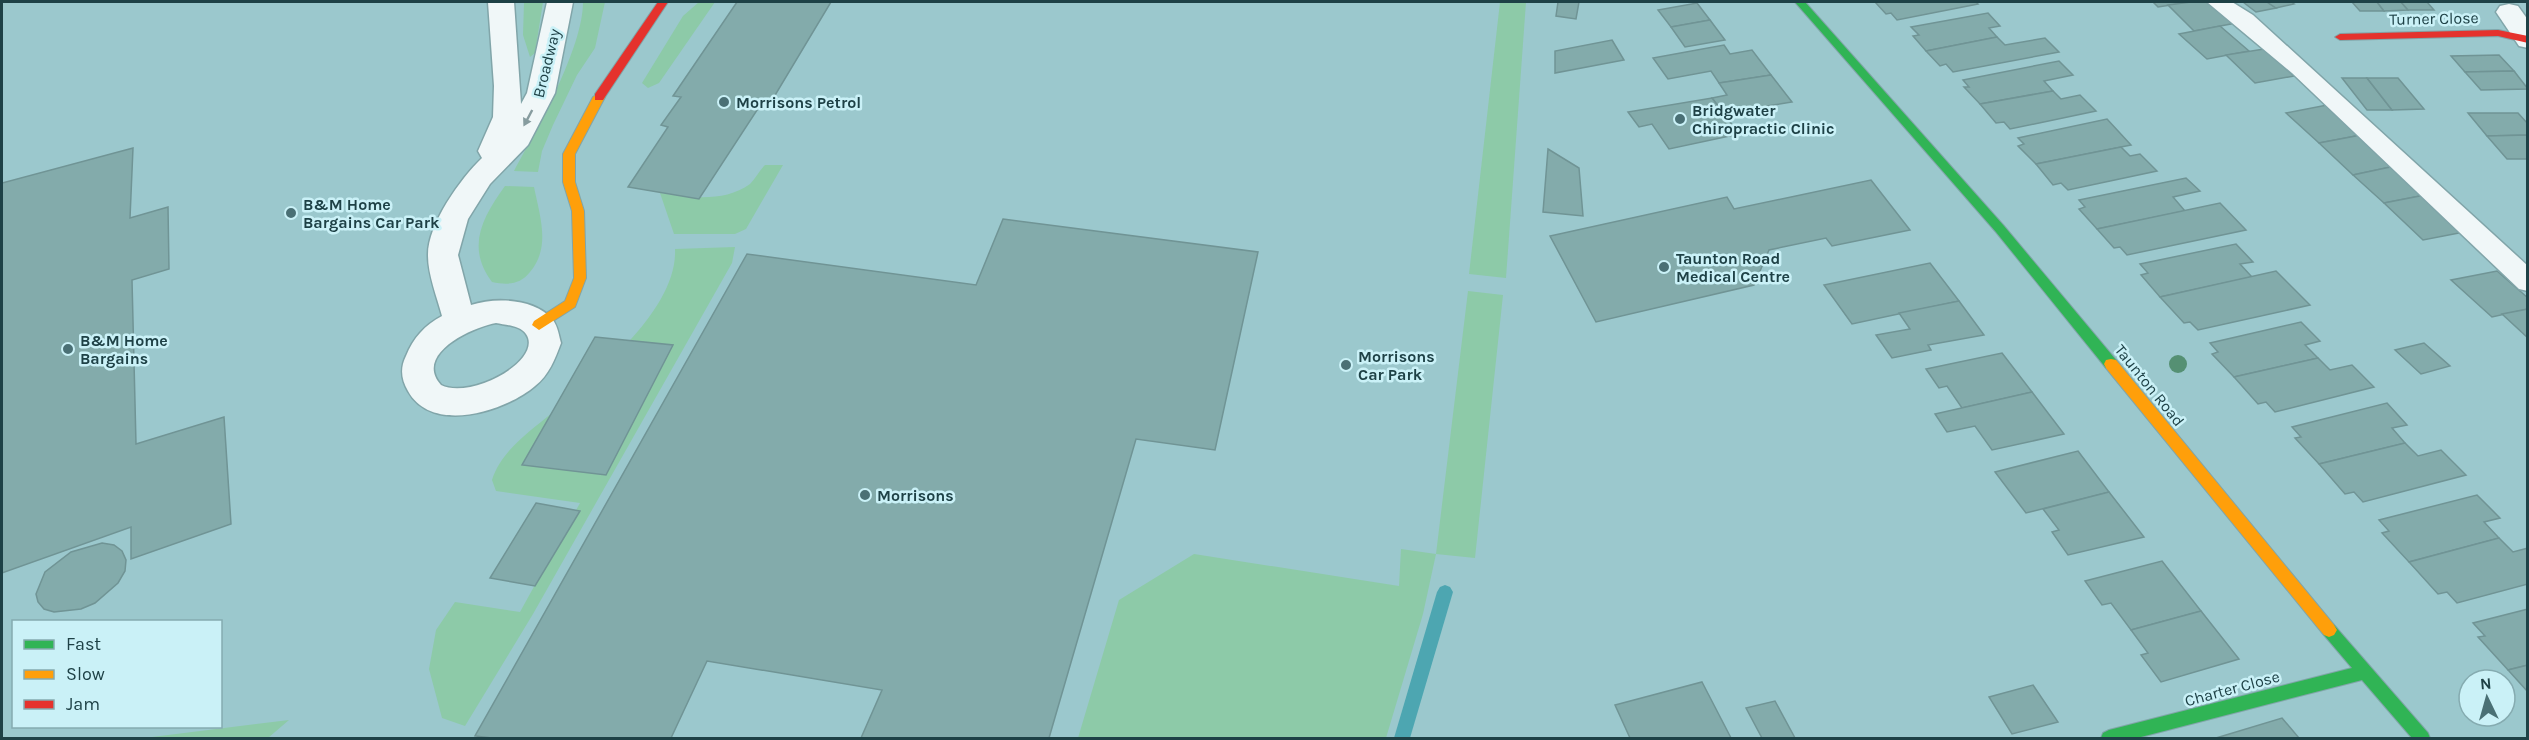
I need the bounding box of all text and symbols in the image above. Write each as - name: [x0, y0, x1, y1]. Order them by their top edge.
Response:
- street label: Turner Close: [2389, 8, 2479, 29]
- street label: Broadway: [529, 26, 564, 100]
- place label: Morrisons Petrol: [736, 93, 861, 112]
- marker: Morrisons Petrol: [717, 95, 731, 109]
- place label: Bridgwater Chiropractic Clinic: [1692, 101, 1835, 138]
- one-way arrow: [524, 109, 534, 127]
- marker: Bridgwater Chiropractic Clinic: [1673, 112, 1687, 126]
- place label: B&M Home Bargains Car Park: [303, 195, 440, 232]
- marker: B&M Home Bargains Car Park: [284, 206, 298, 220]
- place label: Taunton Road Medical Centre: [1676, 249, 1790, 286]
- marker: Taunton Road Medical Centre: [1657, 260, 1671, 274]
- place label: B&M Home Bargains: [80, 331, 168, 368]
- street label: Taunton Road: [2111, 341, 2188, 430]
- marker: B&M Home Bargains: [61, 342, 75, 356]
- place label: Morrisons Car Park: [1358, 347, 1435, 384]
- marker: Morrisons Car Park: [1339, 358, 1353, 372]
- place label: Morrisons: [877, 486, 954, 505]
- marker: Morrisons: [858, 488, 872, 502]
- legend: [12, 620, 222, 728]
- text: Fast: [66, 633, 101, 655]
- text: Slow: [66, 663, 105, 685]
- street label: Charter Close: [2183, 667, 2282, 710]
- north arrow: [2457, 668, 2517, 728]
- text: N: [2479, 674, 2492, 694]
- text: Jam: [66, 693, 100, 715]

